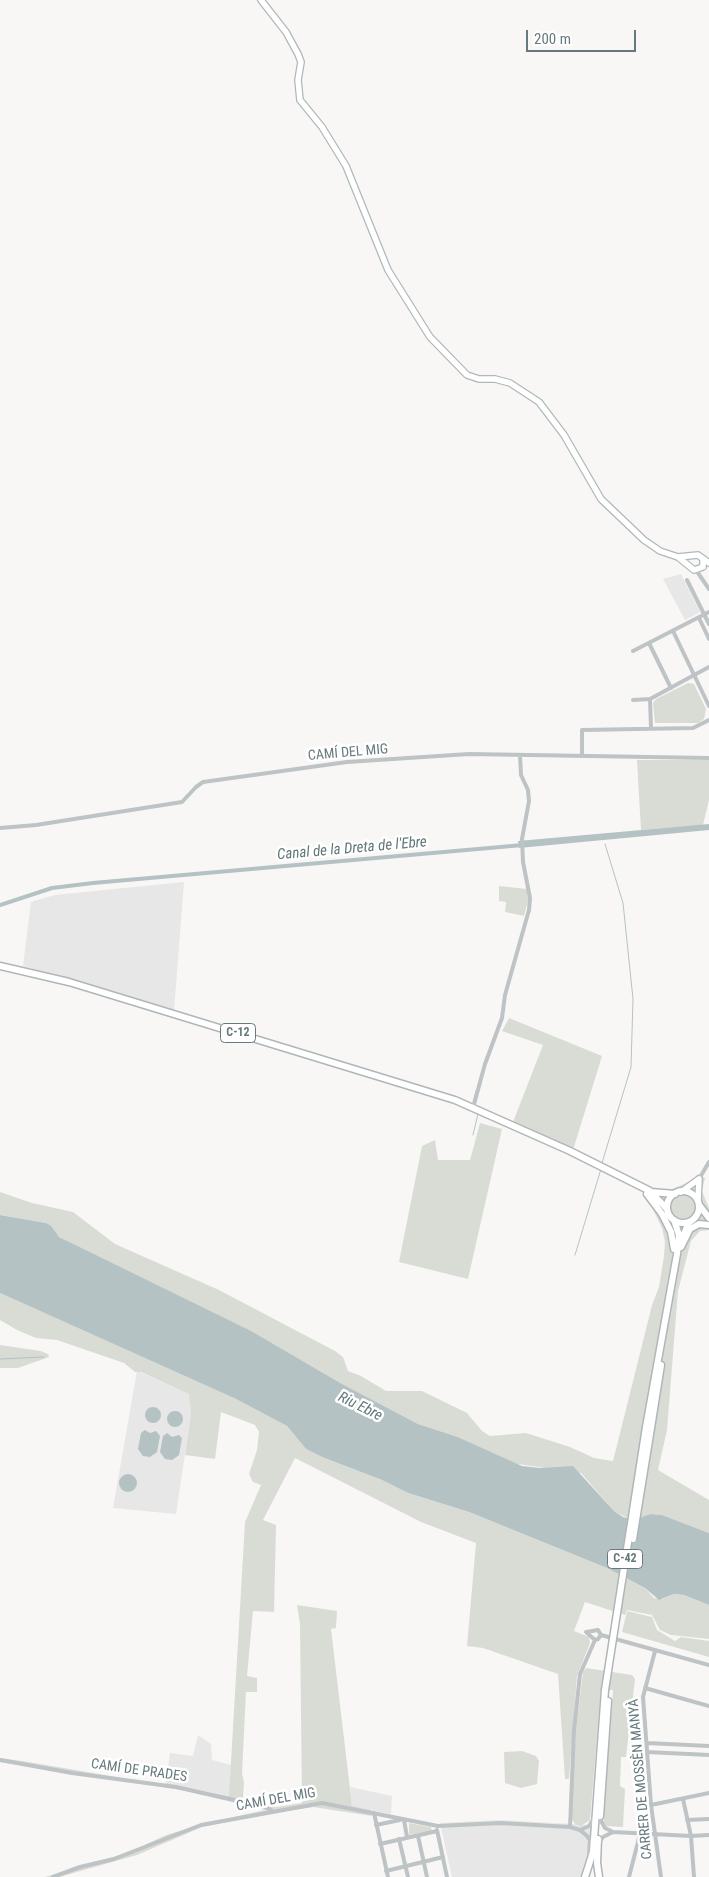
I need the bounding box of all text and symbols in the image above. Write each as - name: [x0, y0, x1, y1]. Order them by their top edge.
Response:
- scale bar: [529, 20, 639, 52]
- text: 200 m: [534, 30, 571, 48]
- street label: CAMÍ DEL MIG: [307, 741, 389, 765]
- water label: Canal de la Dreta de l'Ebre: [276, 833, 428, 865]
- road number: C-12: [220, 1024, 256, 1042]
- water label: Riu Ebre: [335, 1389, 385, 1425]
- road number: C-42: [608, 1550, 642, 1568]
- street label: CARRER DE MOSSÈN MANYÀ: [626, 1698, 656, 1860]
- street label: CAMÍ DE PRADES: [90, 1756, 188, 1786]
- street label: CAMÍ DEL MIG: [235, 1785, 317, 1815]

